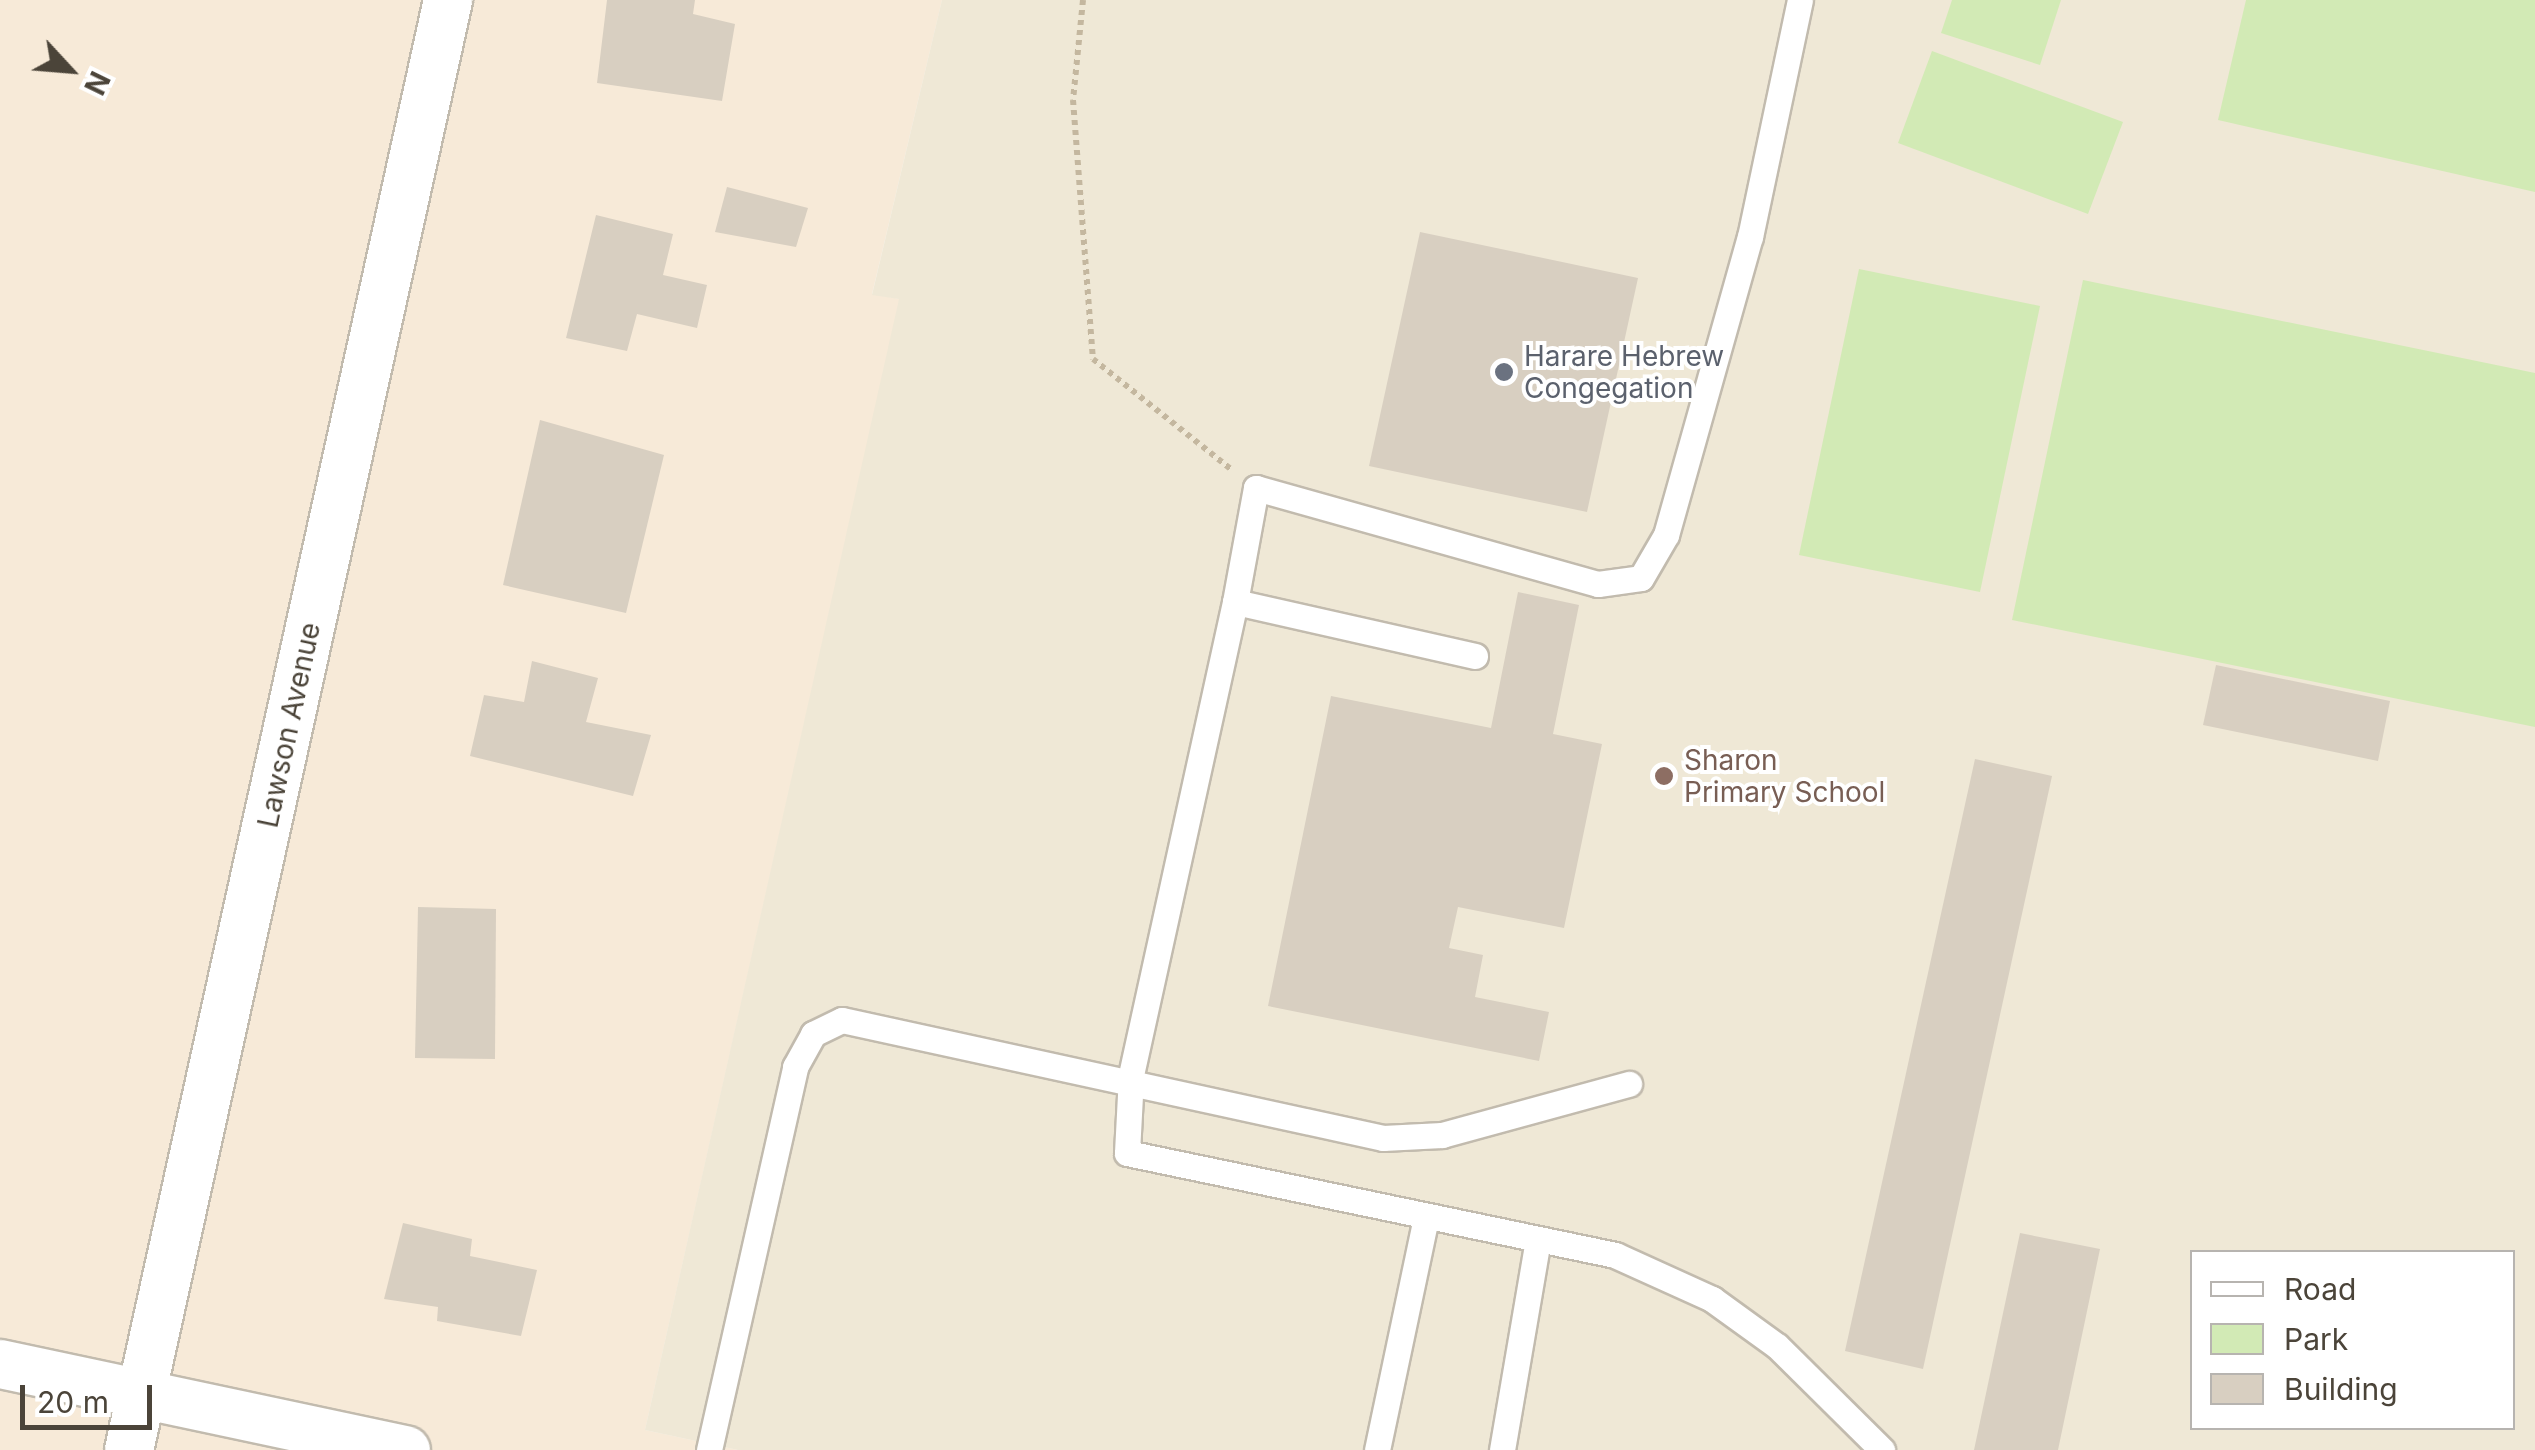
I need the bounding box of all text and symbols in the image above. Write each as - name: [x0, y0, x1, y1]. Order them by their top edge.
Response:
- north arrow: [20, 20, 120, 120]
- text: N: [77, 66, 117, 100]
- place label: Harare Hebrew Congegation: [1524, 339, 1724, 405]
- marker: Harare Hebrew Congegation: [1493, 361, 1515, 383]
- street label: Lawson Avenue: [251, 619, 327, 831]
- place label: Sharon Primary School: [1684, 743, 1885, 809]
- marker: Sharon Primary School: [1653, 765, 1675, 787]
- legend: [2190, 1250, 2515, 1430]
- text: Road: [2284, 1271, 2356, 1307]
- text: Park: [2284, 1321, 2348, 1357]
- scale bar: [25, 1365, 158, 1427]
- text: Building: [2284, 1371, 2398, 1407]
- text: 20 m: [37, 1384, 109, 1420]

